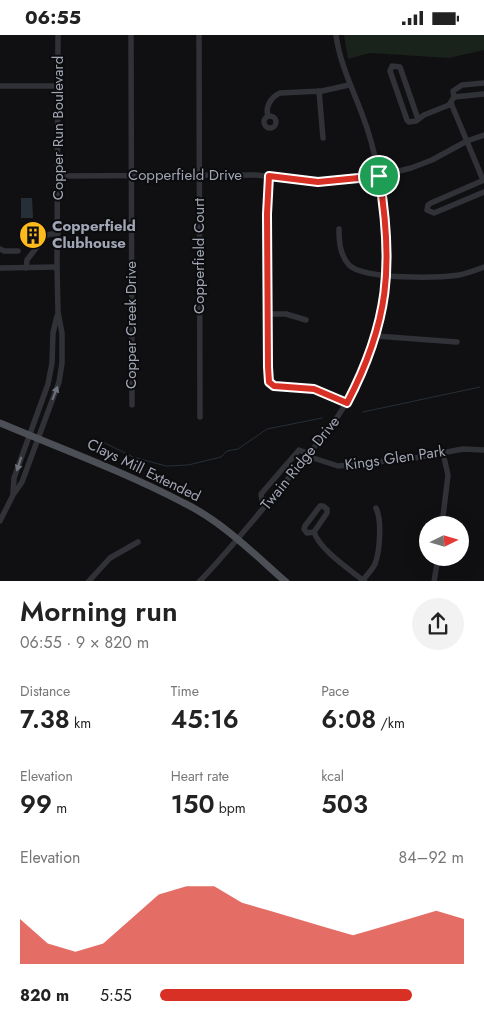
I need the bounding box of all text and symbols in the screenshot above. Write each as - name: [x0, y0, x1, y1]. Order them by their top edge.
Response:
- text: 06:55: [25, 4, 81, 31]
- street label: Copper Run Boulevard: [47, 56, 69, 200]
- pin: [358, 155, 400, 197]
- icon: arrive: [365, 162, 393, 190]
- street label: Copperfield Drive: [128, 164, 242, 186]
- street label: Copperfield Court: [188, 198, 210, 314]
- place label: Copperfield Clubhouse: [52, 215, 136, 254]
- building icon: Copperfield Clubhouse: [18, 220, 48, 250]
- street label: Copper Creek Drive: [120, 261, 142, 389]
- one-way arrow: [51, 385, 59, 400]
- street label: Twain Ridge Drive: [255, 411, 345, 515]
- street label: Clays Mill Extended: [83, 433, 205, 507]
- street label: Kings Glen Park: [343, 440, 447, 476]
- one-way arrow: [14, 457, 22, 472]
- north arrow: [419, 516, 469, 566]
- map controls: [419, 516, 469, 566]
- text: Morning run: [20, 591, 178, 632]
- button: share: [412, 598, 464, 650]
- text: 06:55 · 9 × 820 m: [20, 631, 149, 654]
- text: Distance: [20, 681, 70, 701]
- text: Time: [171, 681, 199, 701]
- text: Pace: [321, 681, 349, 701]
- text: 7.38: [20, 701, 70, 737]
- text: 45:16: [171, 701, 239, 737]
- text: 6:08: [321, 701, 376, 737]
- text: km: [70, 713, 91, 733]
- text: /km: [376, 713, 405, 733]
- text: Elevation: [20, 766, 73, 786]
- text: Heart rate: [171, 766, 229, 786]
- text: kcal: [321, 766, 344, 786]
- text: 99: [20, 786, 52, 822]
- text: 150: [171, 786, 215, 822]
- text: 503: [321, 786, 368, 822]
- text: m: [52, 798, 67, 818]
- text: bpm: [215, 798, 246, 818]
- text: Elevation: [20, 846, 80, 869]
- text: 84–92 m: [398, 846, 464, 869]
- text: 820 m: [20, 984, 69, 1007]
- text: 5:55: [100, 984, 132, 1007]

